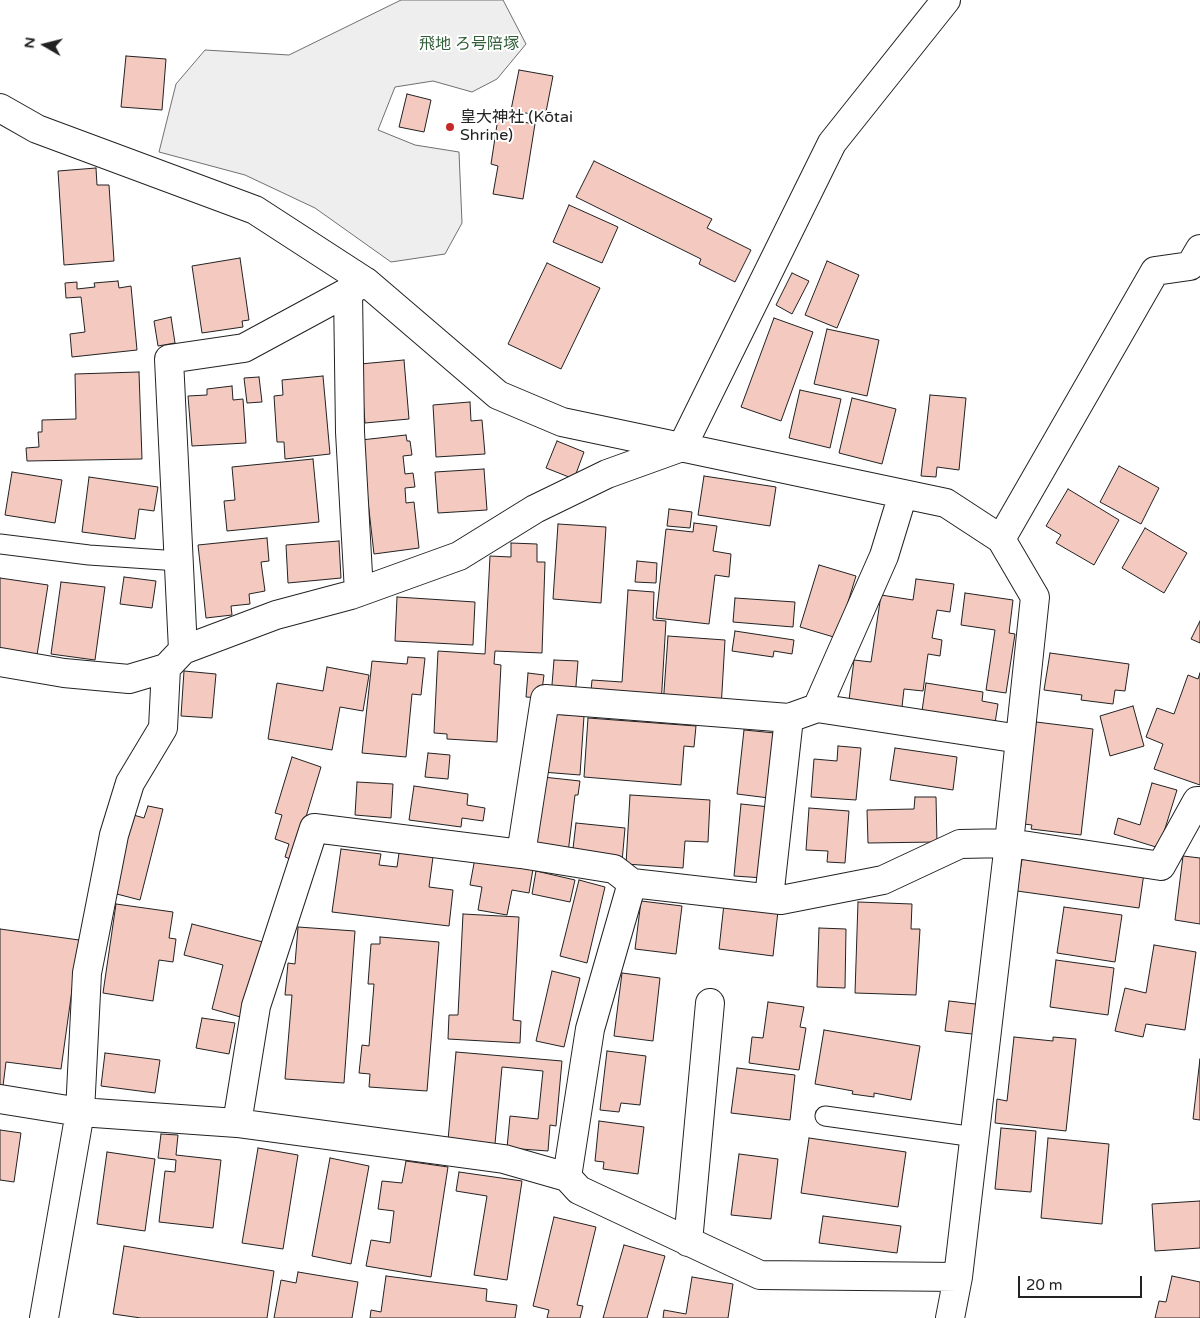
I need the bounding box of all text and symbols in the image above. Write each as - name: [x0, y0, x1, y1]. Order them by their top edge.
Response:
- north arrow: [20, 20, 70, 70]
- park label: 飛地 ろ号陪塚: [419, 35, 519, 55]
- text: N: [20, 36, 39, 50]
- place label: 皇大神社 (Kōtai Shrine): [460, 108, 573, 146]
- marker: 皇大神社 (Kōtai Shrine): [444, 121, 456, 133]
- scale bar: [1020, 1266, 1144, 1298]
- text: 20 m: [1026, 1276, 1063, 1294]

